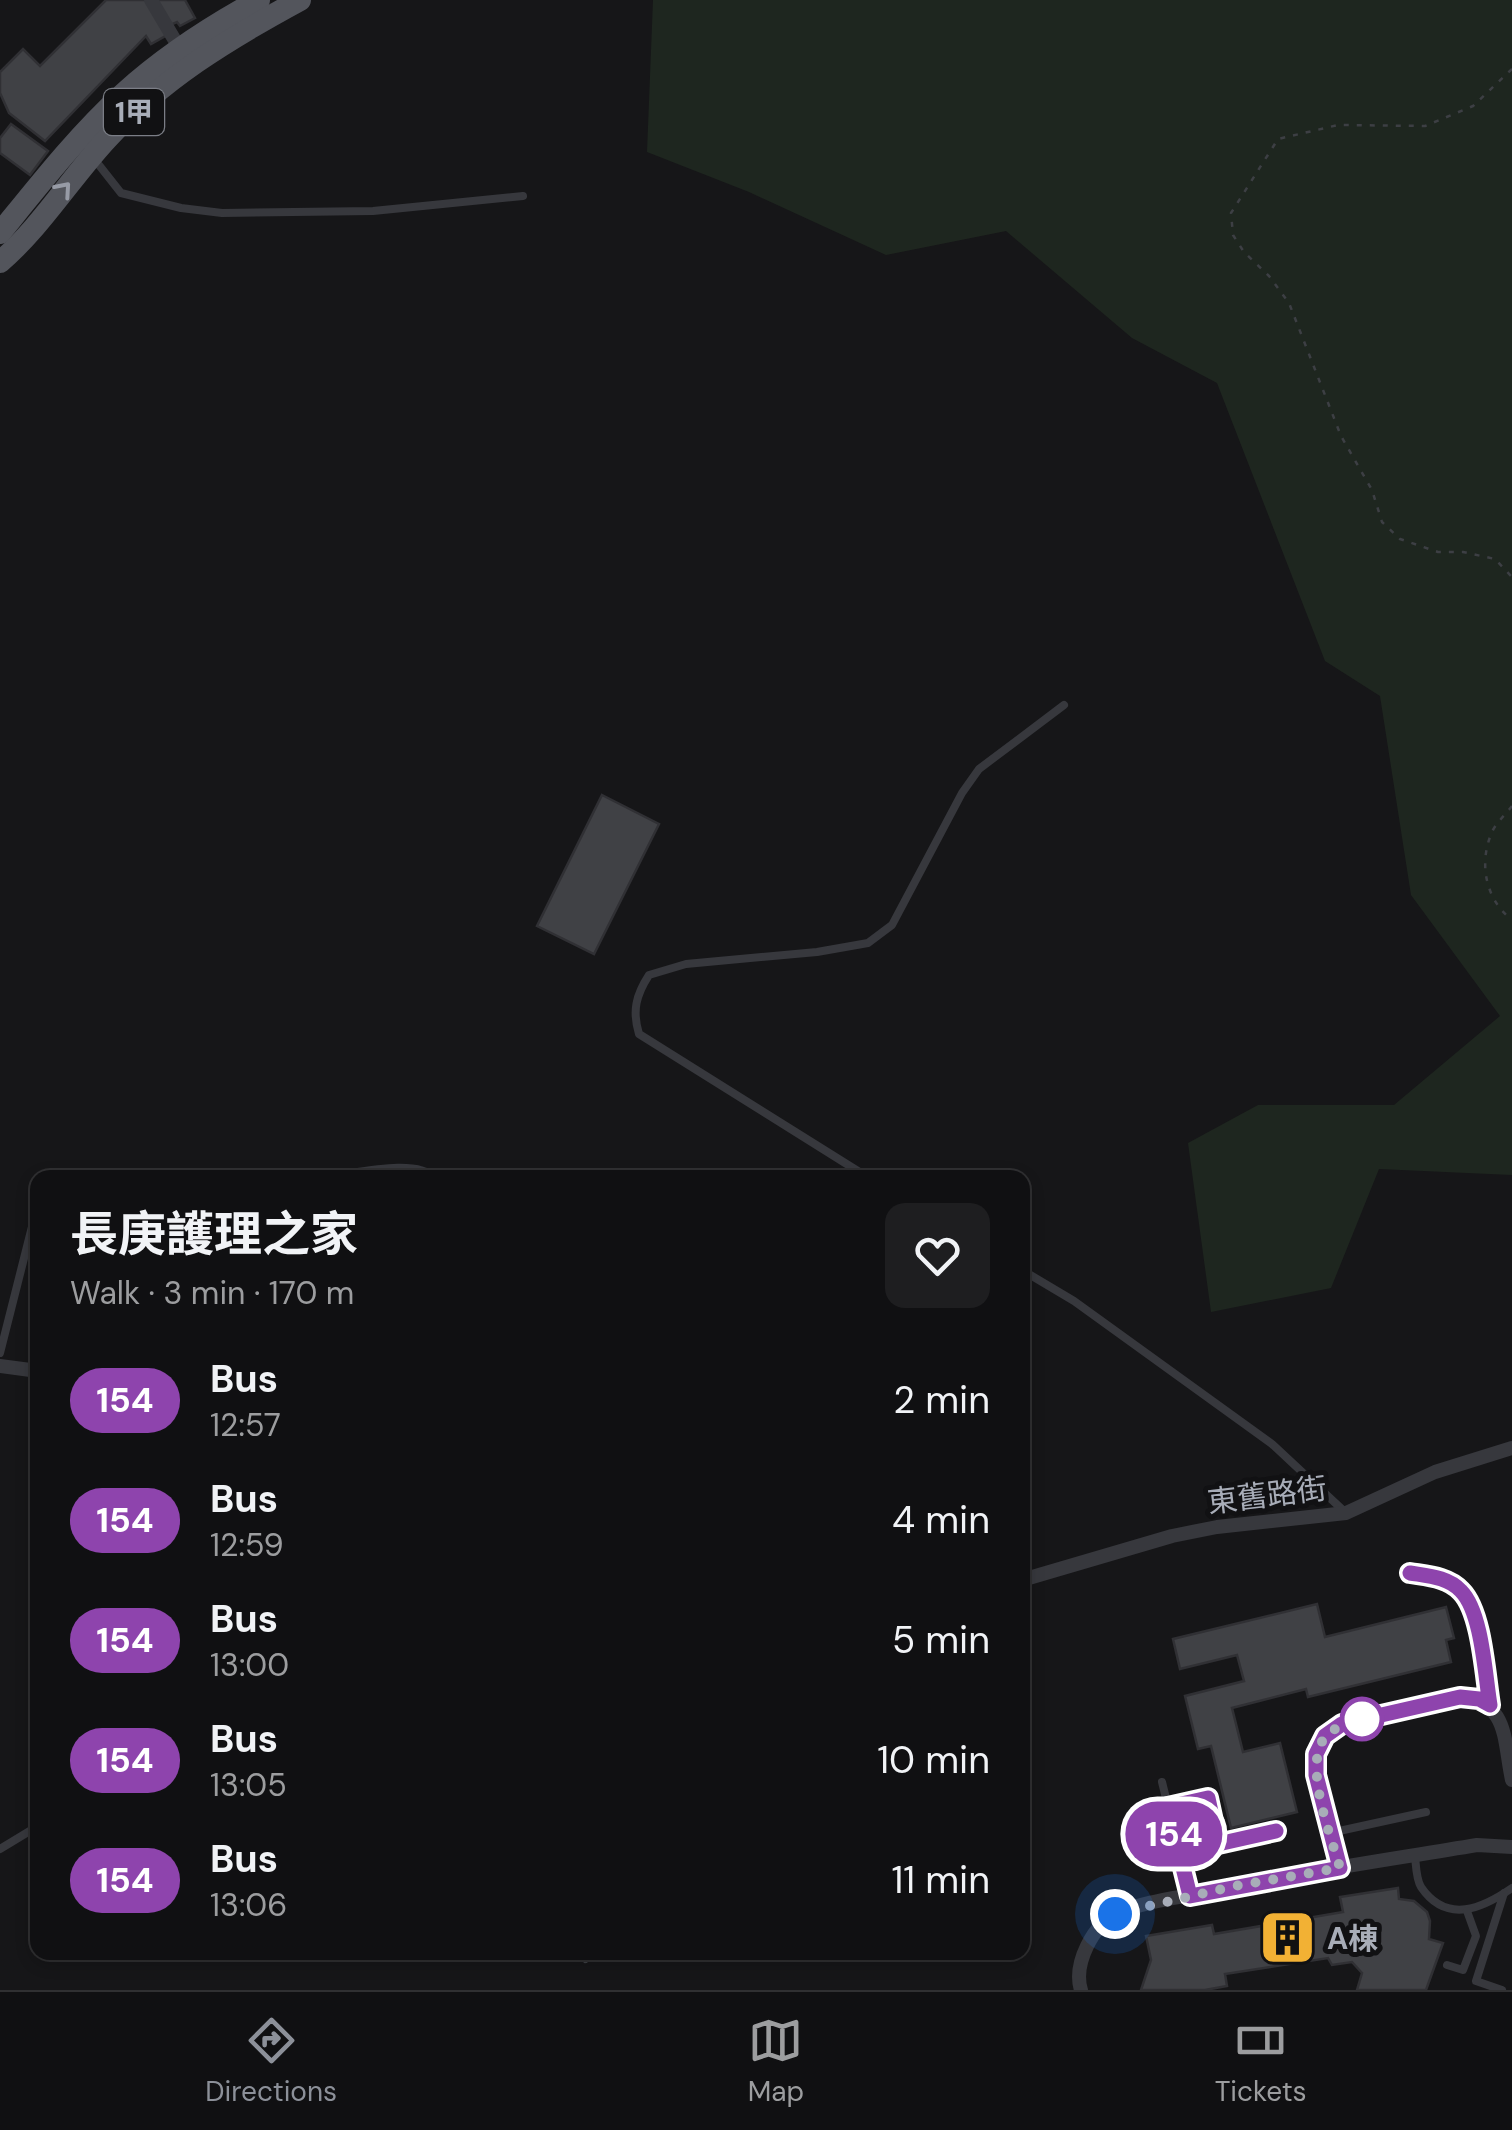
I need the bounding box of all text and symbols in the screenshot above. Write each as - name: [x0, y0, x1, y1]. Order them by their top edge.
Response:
- road number: 1甲: [104, 89, 164, 135]
- one-way arrow: [52, 182, 70, 201]
- text: 長庚護理之家: [70, 1203, 358, 1266]
- button: heart: [885, 1203, 990, 1308]
- text: Walk · 3 min · 170 m: [70, 1272, 354, 1314]
- text: Bus: [210, 1354, 278, 1404]
- text: 2 min: [893, 1375, 990, 1425]
- text: 154: [96, 1377, 154, 1423]
- text: 12:57: [210, 1404, 281, 1446]
- street label: 東舊路街: [1205, 1468, 1329, 1522]
- text: Bus: [210, 1474, 278, 1524]
- text: 4 min: [892, 1495, 990, 1545]
- text: 154: [96, 1497, 154, 1543]
- text: 12:59: [210, 1524, 284, 1566]
- text: Bus: [210, 1594, 278, 1644]
- text: 5 min: [892, 1615, 990, 1665]
- text: 154: [96, 1617, 154, 1663]
- text: 13:00: [210, 1644, 289, 1686]
- unlabelled marker: [1341, 1698, 1383, 1740]
- text: Bus: [210, 1714, 278, 1764]
- text: 10 min: [877, 1735, 990, 1785]
- text: 154: [96, 1737, 154, 1783]
- text: 13:05: [210, 1764, 287, 1806]
- line badge: 154: [1116, 1802, 1232, 1866]
- text: 154: [1145, 1811, 1203, 1857]
- text: Bus: [210, 1834, 278, 1884]
- text: 11 min: [891, 1855, 990, 1905]
- text: 154: [96, 1857, 154, 1903]
- text: 13:06: [210, 1884, 287, 1926]
- your location: [1090, 1889, 1140, 1939]
- building icon: A棟: [1258, 1908, 1318, 1968]
- place label: A棟: [1327, 1919, 1378, 1958]
- tab: Directions: [205, 2013, 337, 2110]
- tab: Map: [748, 2013, 804, 2110]
- tab: Tickets: [1215, 2013, 1307, 2110]

